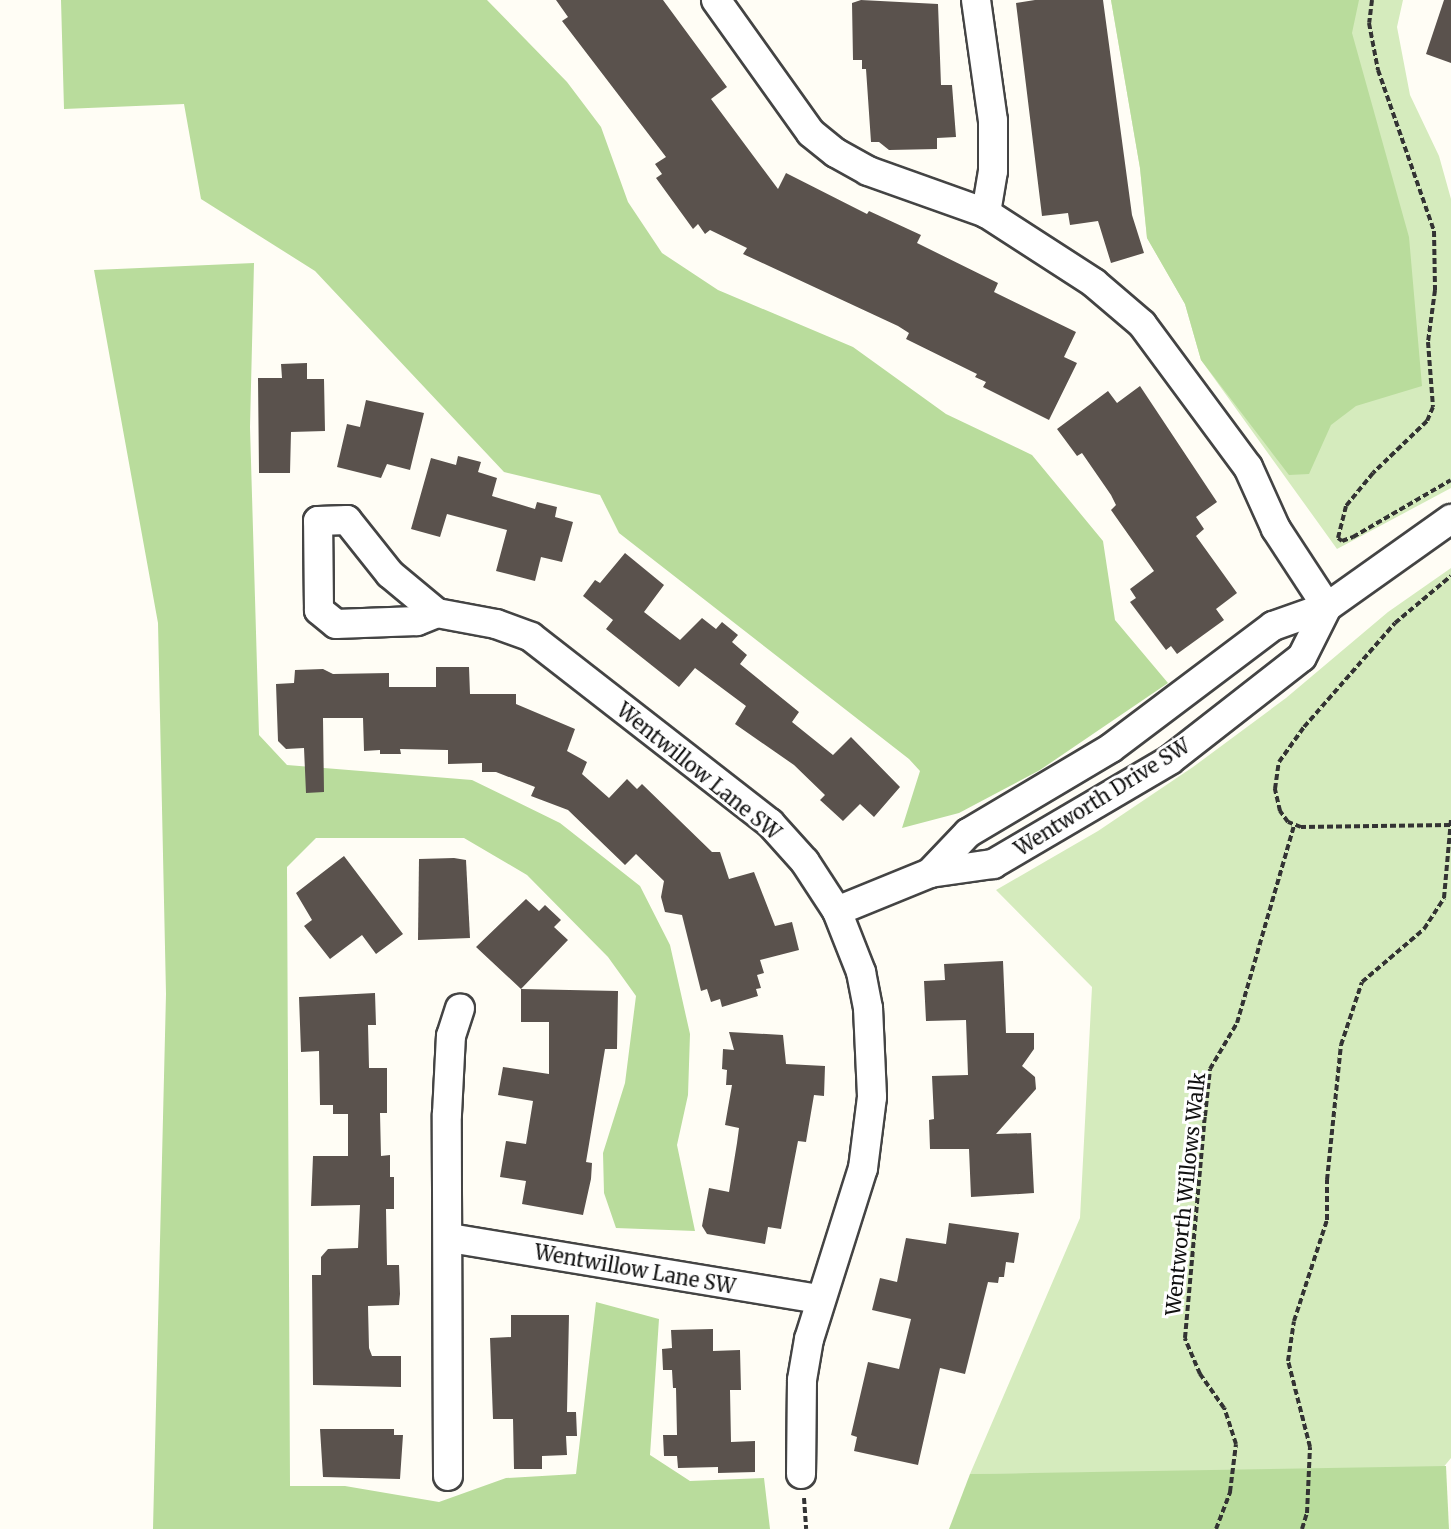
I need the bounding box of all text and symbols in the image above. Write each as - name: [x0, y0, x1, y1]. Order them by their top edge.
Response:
- street label: Wentwillow Lane SW: [612, 698, 786, 844]
- street label: Wentworth Drive SW: [1010, 733, 1194, 861]
- street label: Wentworth Willows Walk: [1160, 1071, 1210, 1317]
- street label: Wentwillow Lane SW: [533, 1240, 737, 1298]

